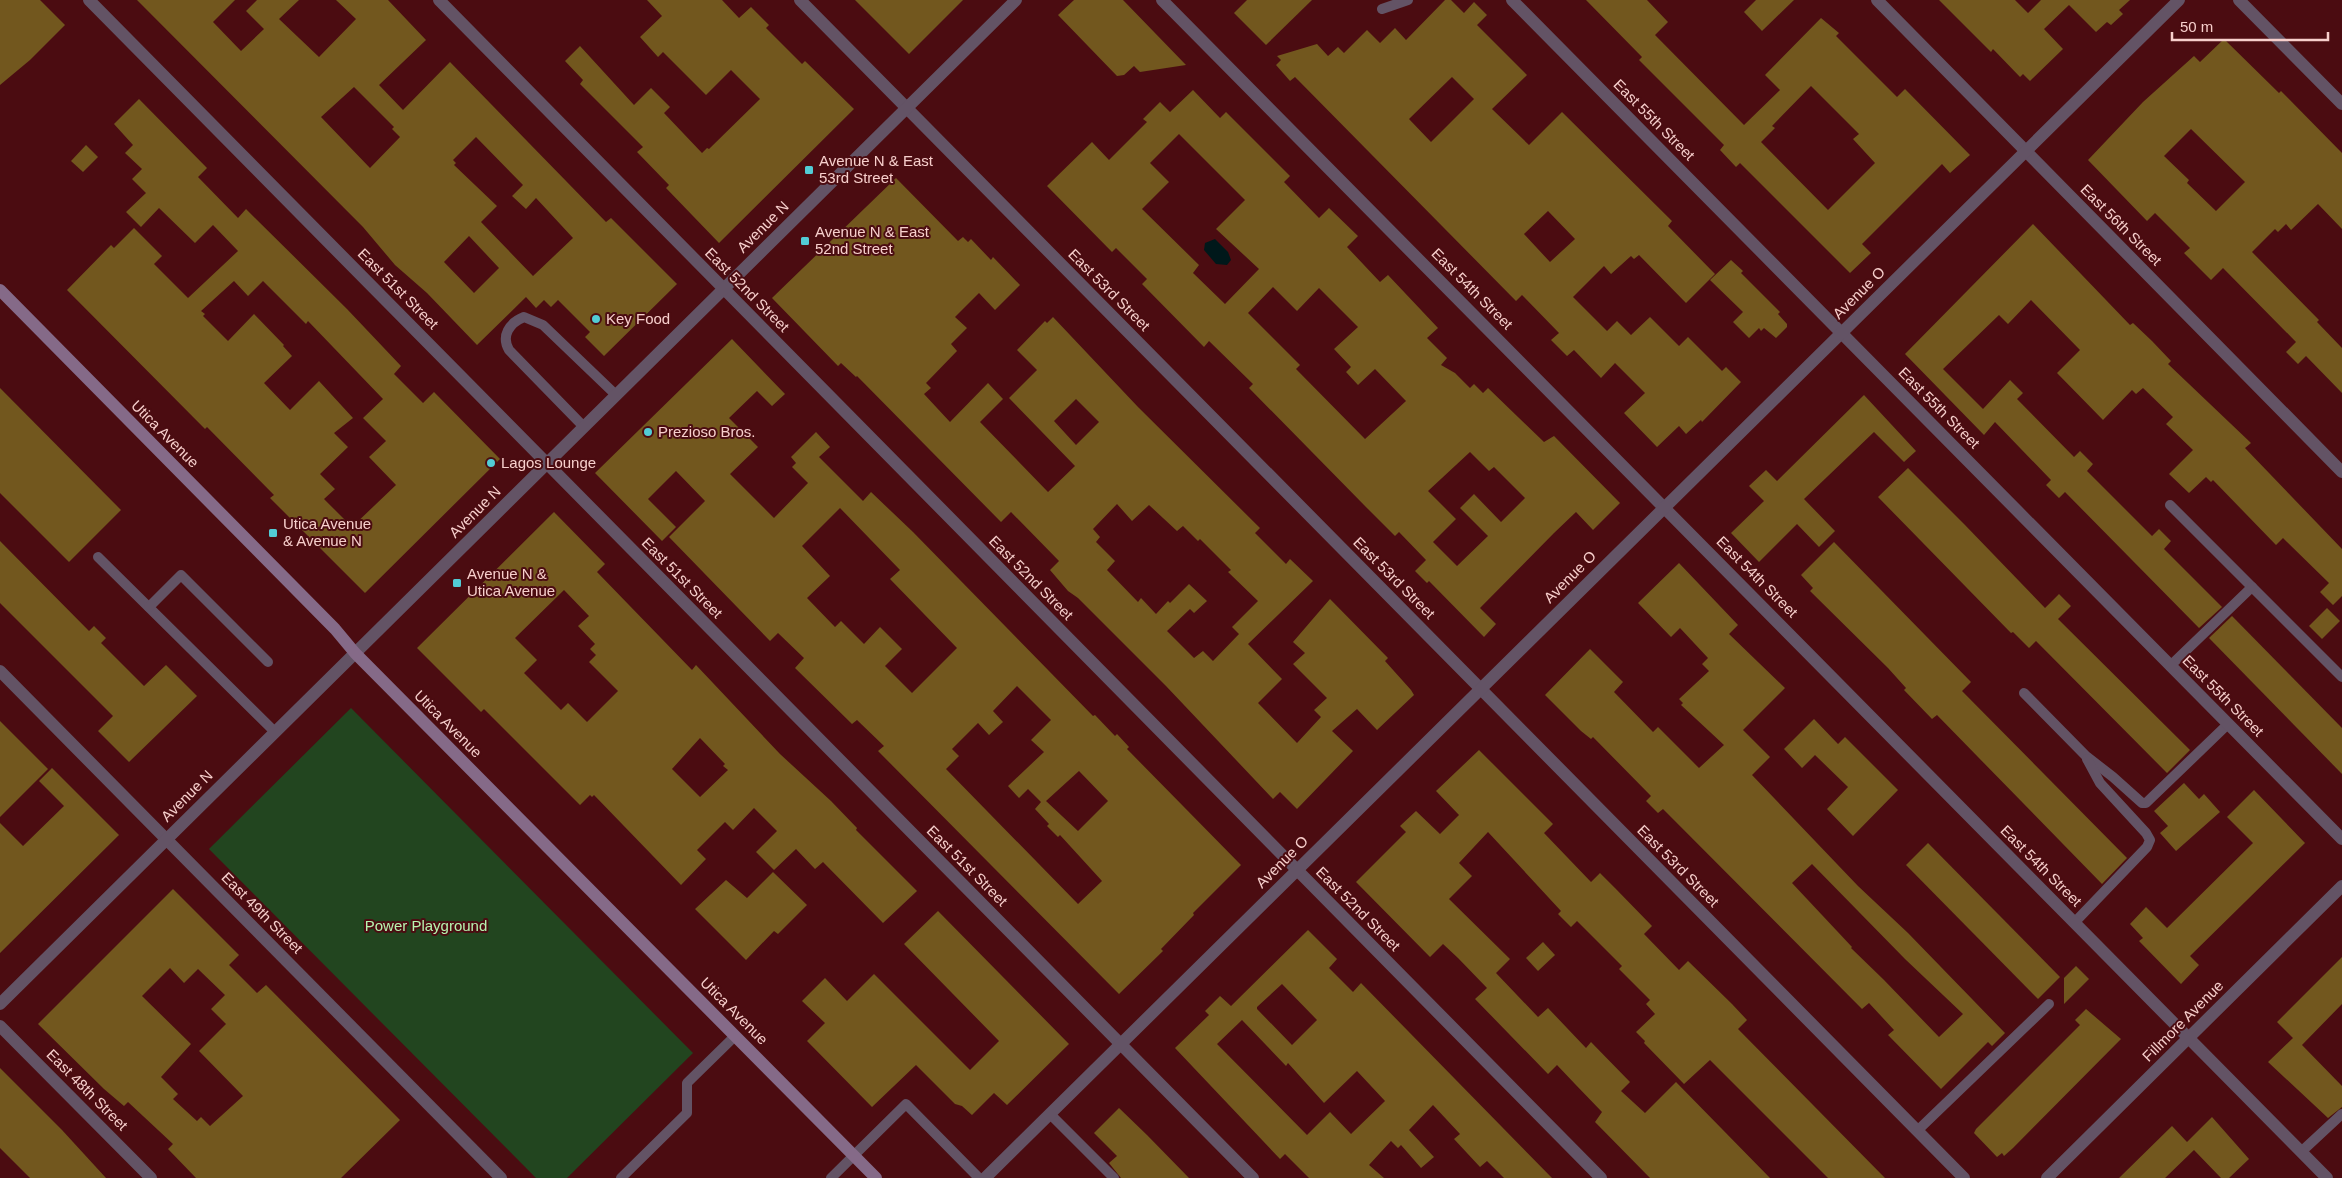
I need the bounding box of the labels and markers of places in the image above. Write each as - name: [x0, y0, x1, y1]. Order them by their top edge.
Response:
- place label: Avenue N & East 53rd Street: [819, 152, 934, 186]
- marker: Avenue N & East 53rd Street: [803, 164, 815, 176]
- place label: Avenue N & East 52nd Street: [815, 223, 930, 257]
- marker: Avenue N & East 52nd Street: [799, 235, 811, 247]
- place label: Key Food: [606, 310, 670, 327]
- marker: Key Food: [590, 313, 602, 325]
- place label: Prezioso Bros.: [658, 423, 756, 440]
- marker: Prezioso Bros.: [642, 426, 654, 438]
- place label: Lagos Lounge: [501, 454, 596, 471]
- marker: Lagos Lounge: [485, 457, 497, 469]
- place label: Utica Avenue & Avenue N: [283, 515, 371, 549]
- marker: Utica Avenue & Avenue N: [267, 527, 279, 539]
- place label: Avenue N & Utica Avenue: [467, 565, 555, 599]
- marker: Avenue N & Utica Avenue: [451, 577, 463, 589]

